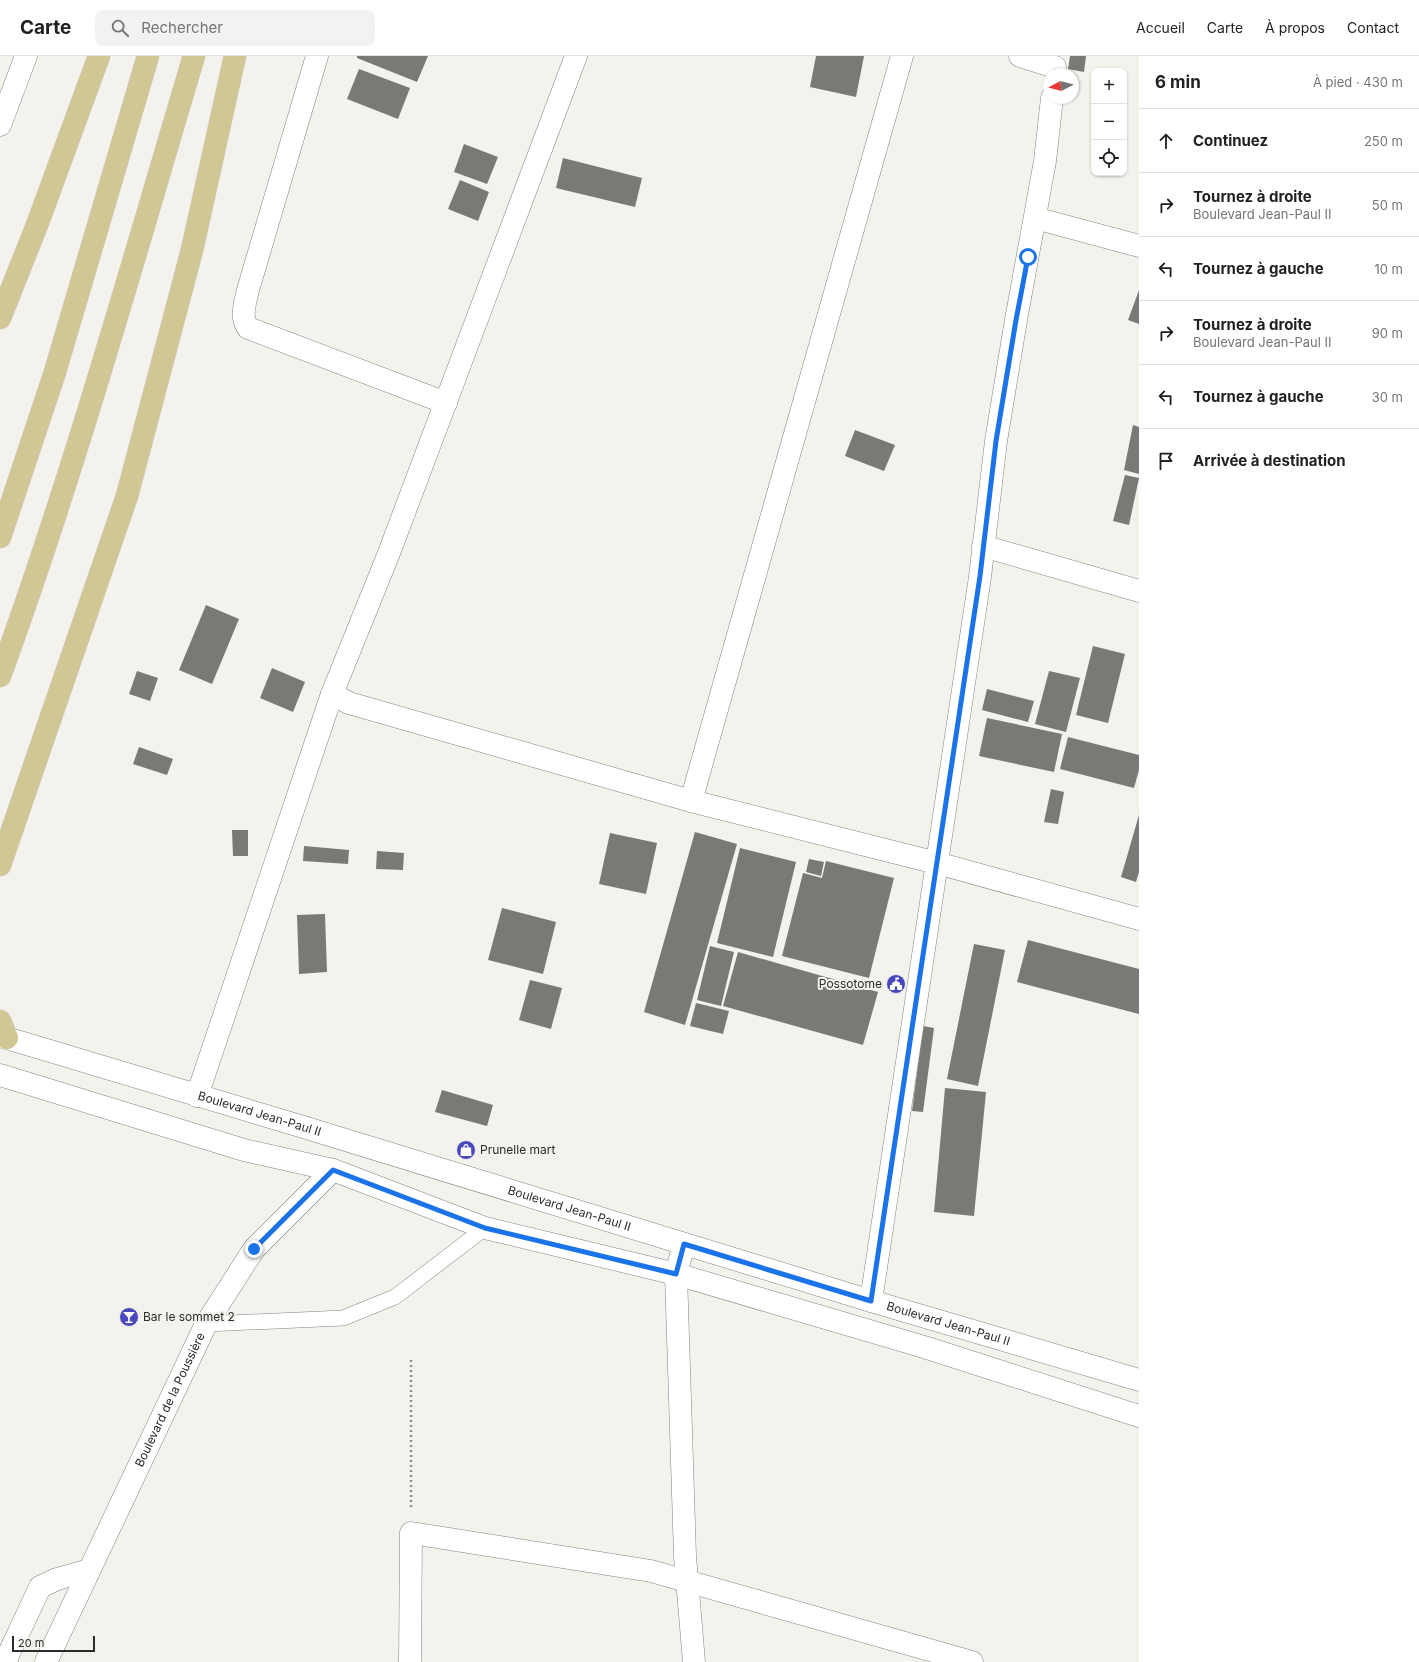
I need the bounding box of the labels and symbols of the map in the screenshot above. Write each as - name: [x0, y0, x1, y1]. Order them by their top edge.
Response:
- north arrow: [1043, 68, 1079, 104]
- route start: [1019, 248, 1037, 266]
- public building icon: Possotome: [885, 973, 907, 995]
- place label: Possotome: [819, 976, 882, 991]
- street label: Boulevard Jean-Paul II: [196, 1088, 323, 1139]
- shop icon: Prunelle mart: [455, 1139, 477, 1161]
- place label: Prunelle mart: [480, 1142, 556, 1157]
- street label: Boulevard Jean-Paul II: [506, 1182, 633, 1234]
- route end: [245, 1240, 263, 1258]
- street label: Boulevard Jean-Paul II: [885, 1298, 1012, 1349]
- bar icon: Bar le sommet 2: [118, 1306, 140, 1328]
- place label: Bar le sommet 2: [143, 1309, 235, 1324]
- street label: Boulevard de la Poussière: [131, 1330, 208, 1469]
- scale bar: [12, 1634, 95, 1653]

